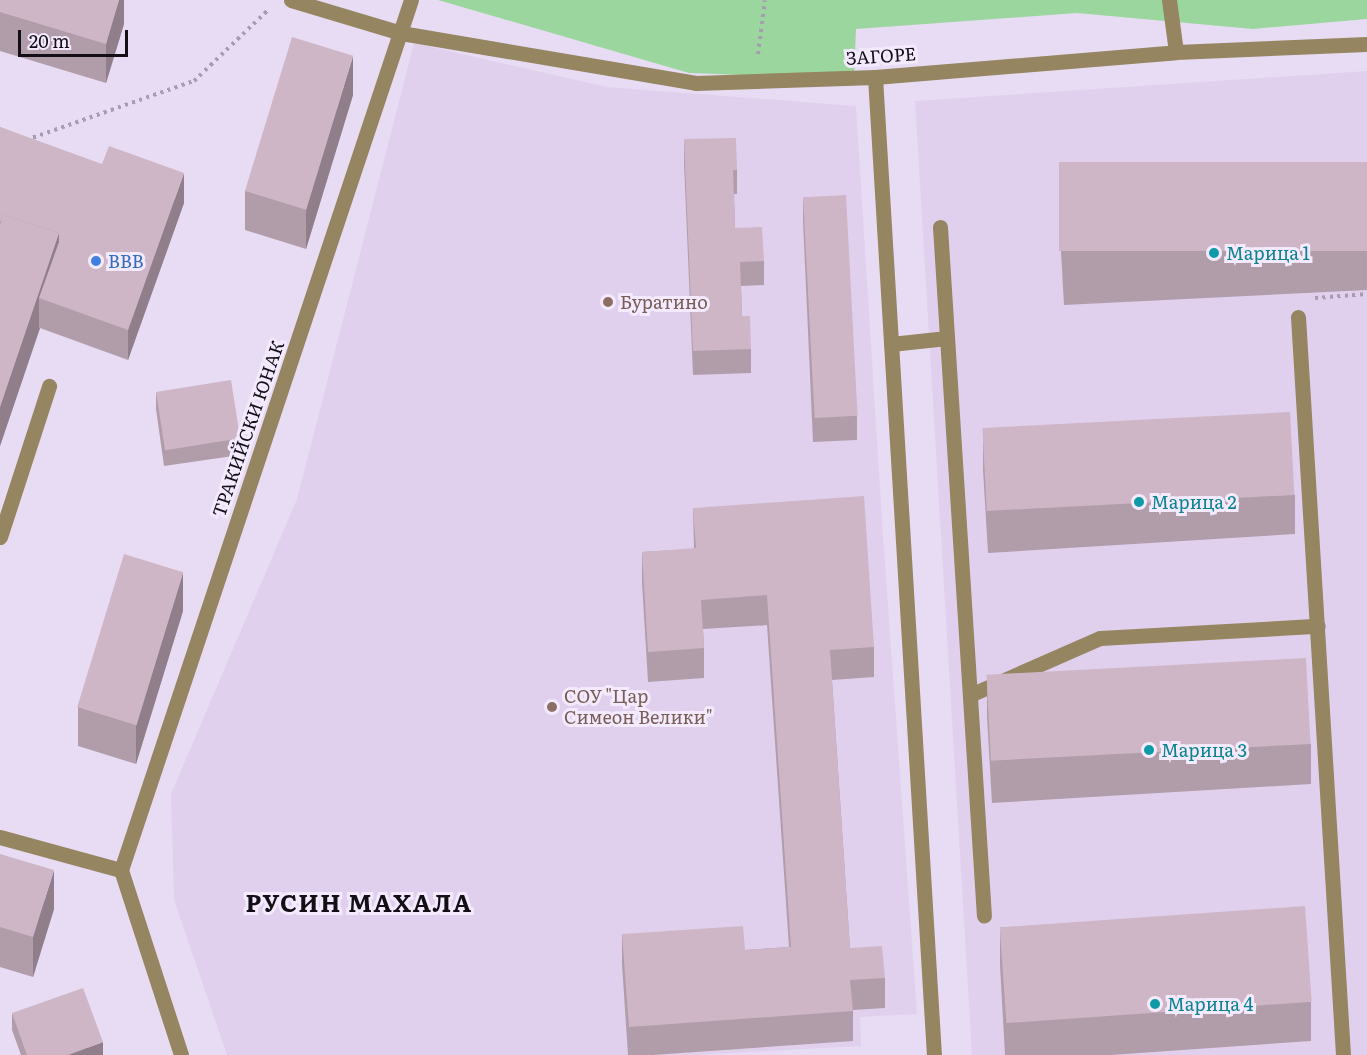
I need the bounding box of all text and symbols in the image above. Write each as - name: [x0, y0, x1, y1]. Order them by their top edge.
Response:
- scale bar: [21, 18, 130, 56]
- text: 20 m: [29, 27, 70, 54]
- street label: ЗАГОРЕ: [845, 43, 917, 69]
- place label: Марица 1: [1226, 242, 1310, 264]
- marker: Марица 1: [1207, 246, 1221, 260]
- place label: ВВВ: [108, 250, 144, 272]
- marker: ВВВ: [89, 254, 103, 268]
- place label: Буратино: [620, 291, 708, 313]
- marker: Буратино: [601, 295, 615, 309]
- street label: ТРАКИЙСКИ ЮНАК: [208, 338, 288, 520]
- place label: Марица 2: [1151, 491, 1237, 513]
- marker: Марица 2: [1132, 495, 1146, 509]
- place label: СОУ "Цар Симеон Велики": [564, 686, 713, 728]
- marker: СОУ "Цар Симеон Велики": [545, 700, 559, 714]
- place label: Марица 3: [1161, 739, 1247, 761]
- marker: Марица 3: [1142, 743, 1156, 757]
- district label: РУСИН МАХАЛА: [245, 888, 473, 916]
- place label: Марица 4: [1167, 993, 1253, 1015]
- marker: Марица 4: [1148, 997, 1162, 1011]

